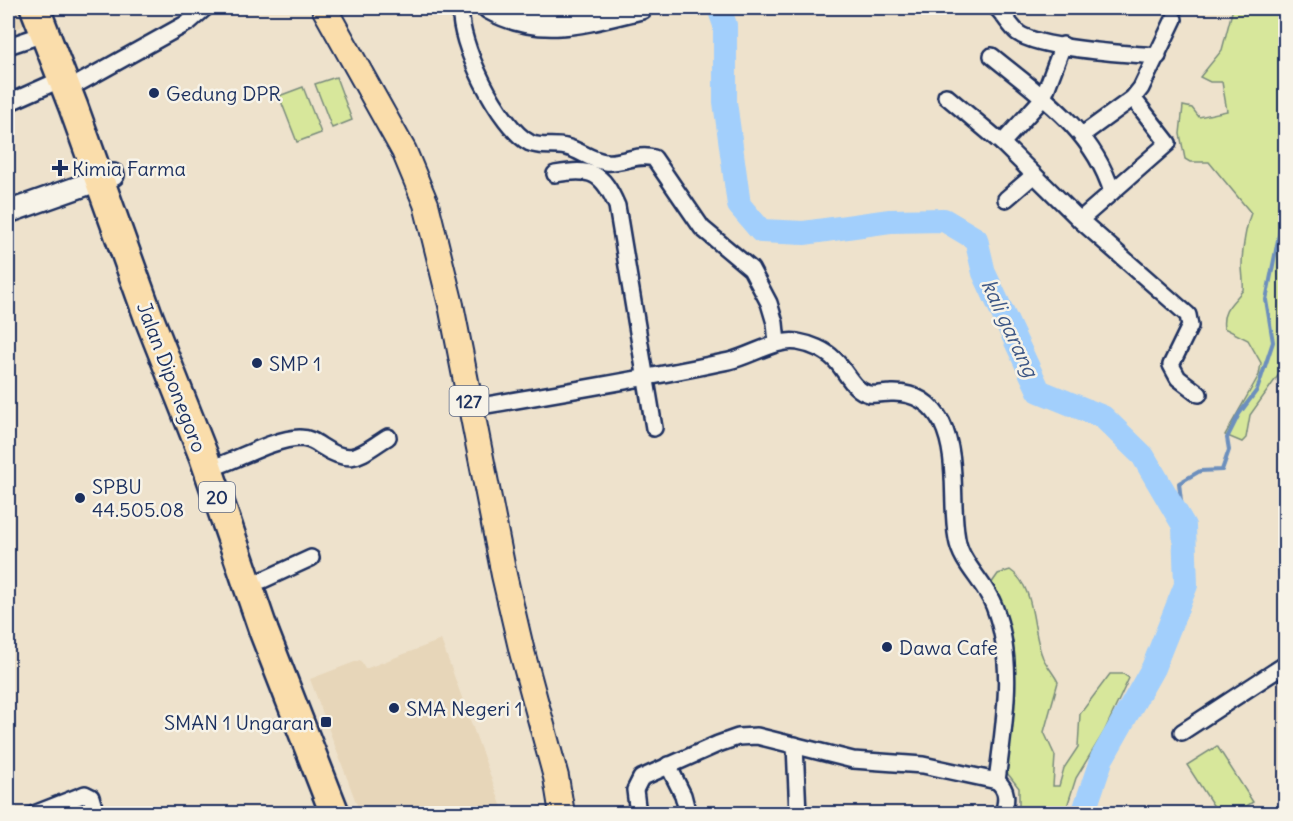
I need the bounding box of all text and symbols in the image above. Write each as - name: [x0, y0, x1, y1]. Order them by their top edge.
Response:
- place label: Gedung DPR: [166, 81, 281, 106]
- marker: Gedung DPR: [147, 86, 161, 100]
- place label: Kimia Farma: [72, 156, 186, 181]
- marker: Kimia Farma: [53, 161, 67, 175]
- water label: kali garang: [976, 275, 1045, 382]
- street label: Jalan Diponegoro: [132, 298, 212, 456]
- place label: SMP 1: [269, 351, 321, 376]
- marker: SMP 1: [250, 356, 264, 370]
- road number: 127: [450, 386, 488, 416]
- place label: SPBU 44.505.08: [92, 474, 184, 522]
- road number: 20: [199, 482, 235, 512]
- marker: SPBU 44.505.08: [73, 491, 87, 505]
- place label: Dawa Cafe: [899, 635, 998, 660]
- marker: Dawa Cafe: [880, 640, 894, 654]
- place label: SMA Negeri 1: [406, 696, 523, 721]
- marker: SMA Negeri 1: [387, 701, 401, 715]
- place label: SMAN 1 Ungaran: [164, 710, 314, 735]
- marker: SMAN 1 Ungaran: [319, 715, 333, 729]

